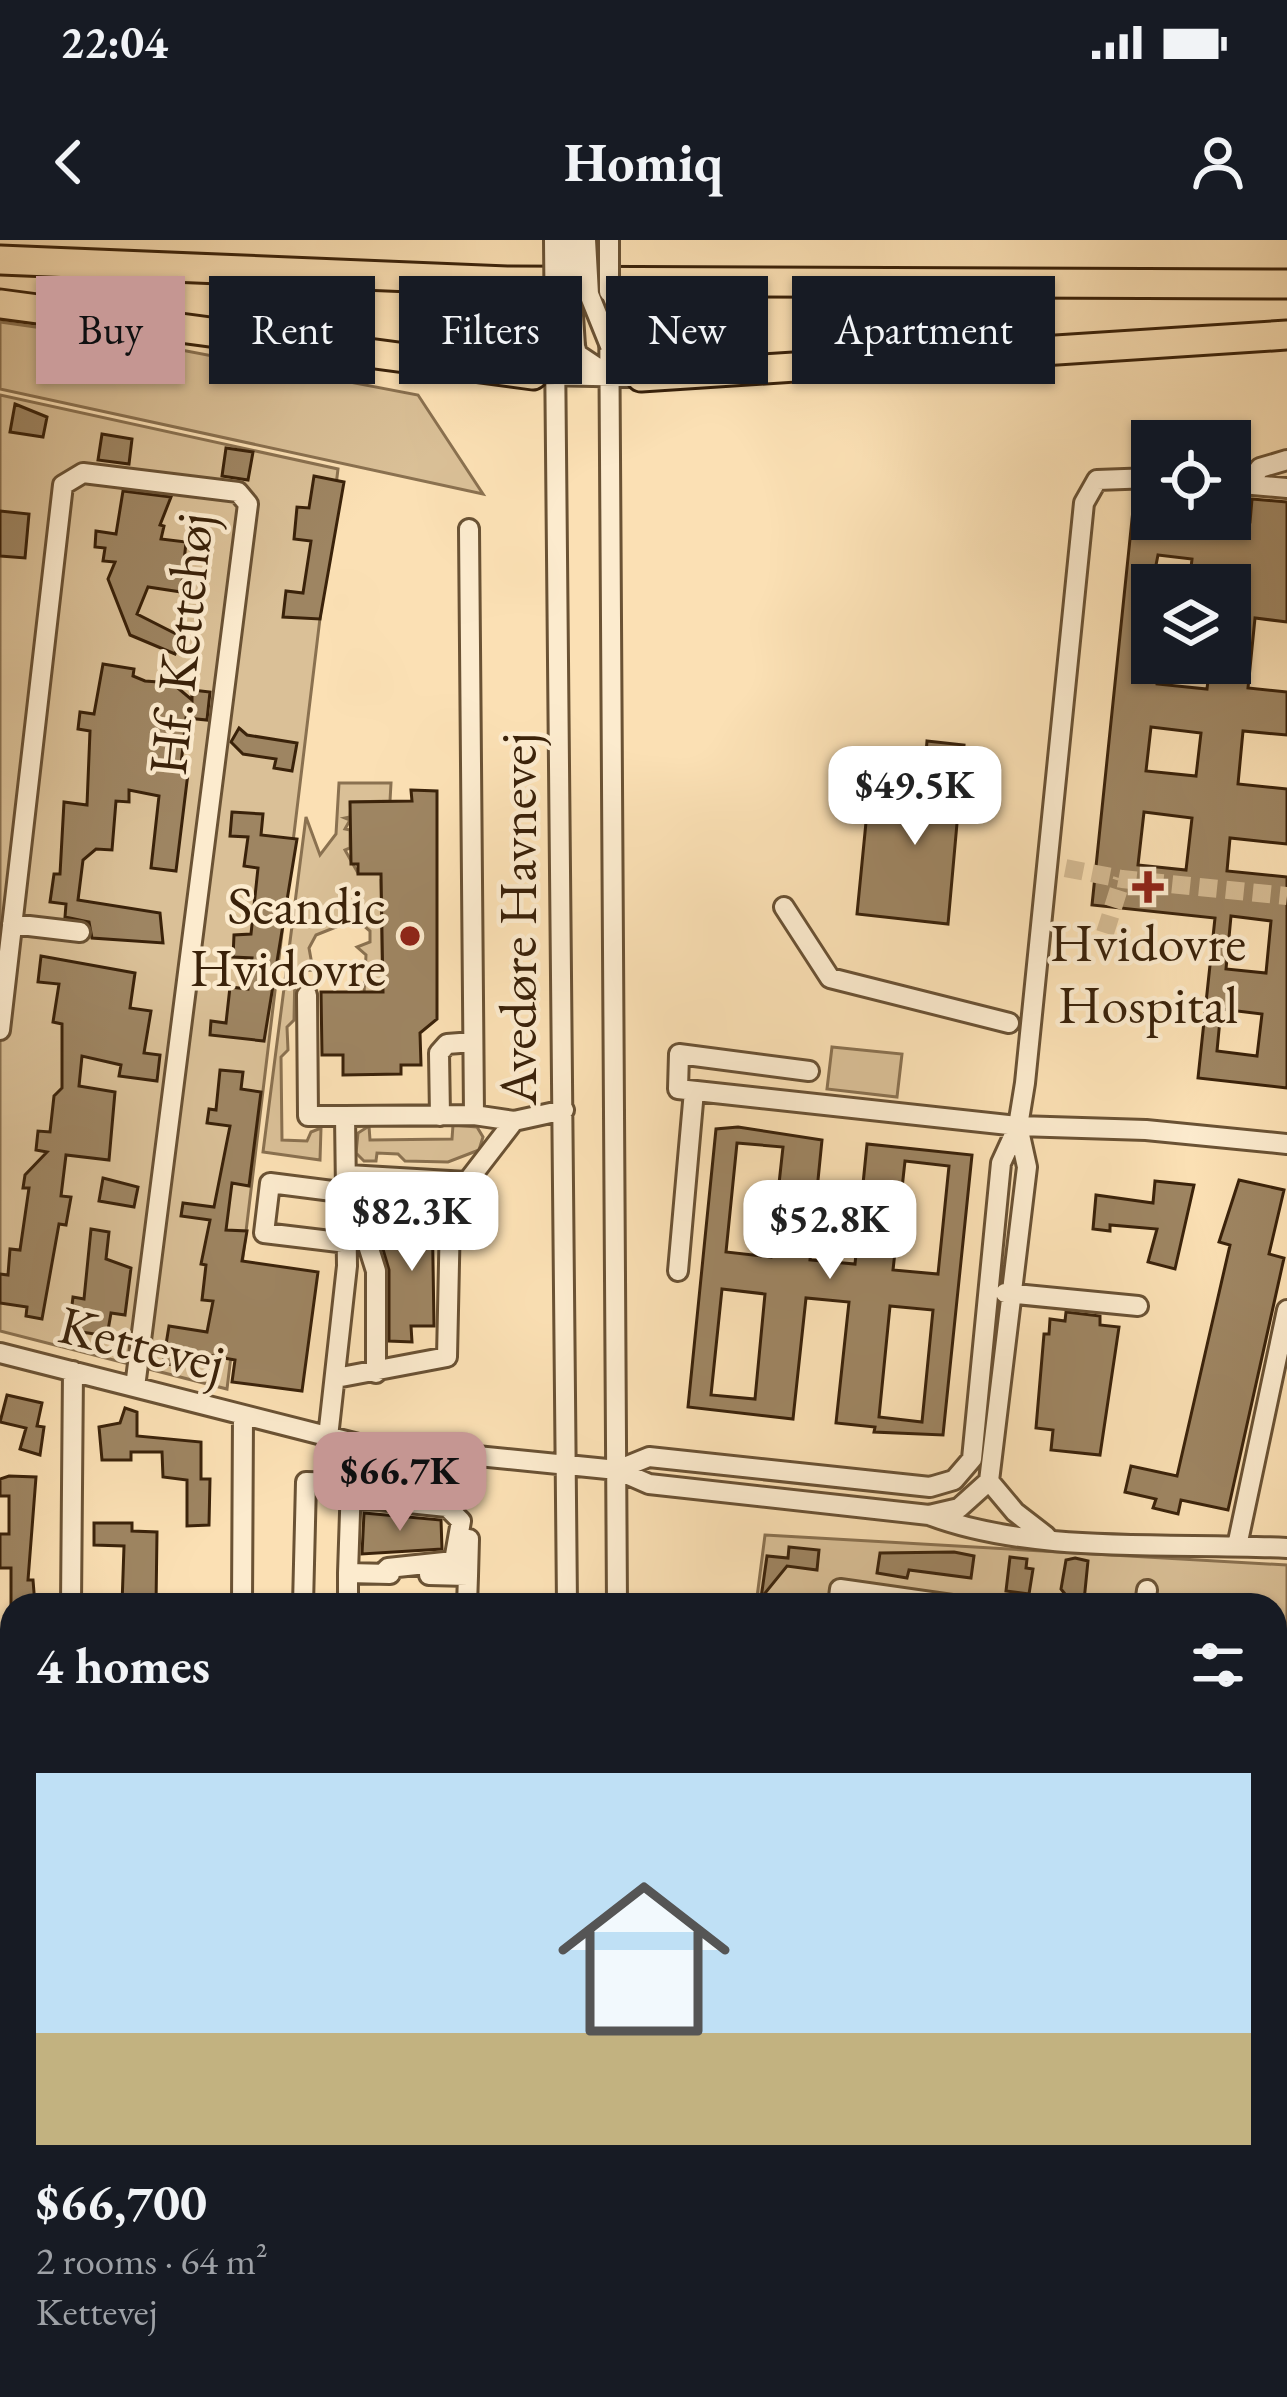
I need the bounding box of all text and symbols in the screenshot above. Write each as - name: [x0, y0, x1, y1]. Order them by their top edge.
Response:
- text: 22:04: [60, 13, 168, 71]
- text: Homiq: [564, 127, 723, 197]
- icon: back: [36, 129, 102, 195]
- icon: person: [1185, 129, 1251, 195]
- chip: Buy: [36, 276, 185, 384]
- chip: Rent: [209, 276, 375, 384]
- chip: Filters: [399, 276, 582, 384]
- chip: New: [606, 276, 768, 384]
- chip: Apartment: [792, 276, 1055, 384]
- map controls: [1131, 420, 1251, 684]
- button: locate: [1131, 420, 1251, 540]
- street label: Hf. Kettehøj: [131, 509, 229, 779]
- button: layers: [1131, 564, 1251, 684]
- street label: Avedøre Havnevej: [482, 733, 552, 1106]
- pin: $49.5K: [817, 746, 1013, 848]
- text: $49.5K: [855, 759, 975, 810]
- place label: Scandic Hvidovre: [189, 870, 386, 1002]
- marker: Hvidovre Hospital: [1132, 871, 1164, 903]
- place label: Hvidovre Hospital: [1050, 907, 1246, 1039]
- marker: Scandic Hvidovre: [397, 923, 423, 949]
- pin: $82.3K: [314, 1172, 510, 1274]
- pin: $52.8K: [732, 1180, 928, 1282]
- text: $82.3K: [352, 1185, 472, 1236]
- text: $52.8K: [770, 1193, 890, 1244]
- street label: Kettevej: [52, 1289, 232, 1397]
- pin: $66.7K: [302, 1432, 498, 1534]
- text: $66.7K: [340, 1445, 460, 1496]
- text: 4 homes: [36, 1632, 210, 1698]
- icon: filters: [1185, 1632, 1251, 1698]
- icon: home: [536, 1851, 752, 2067]
- text: $66,700: [36, 2169, 207, 2235]
- text: 2 rooms · 64 m²: [36, 2235, 268, 2286]
- text: Kettevej: [36, 2286, 158, 2337]

